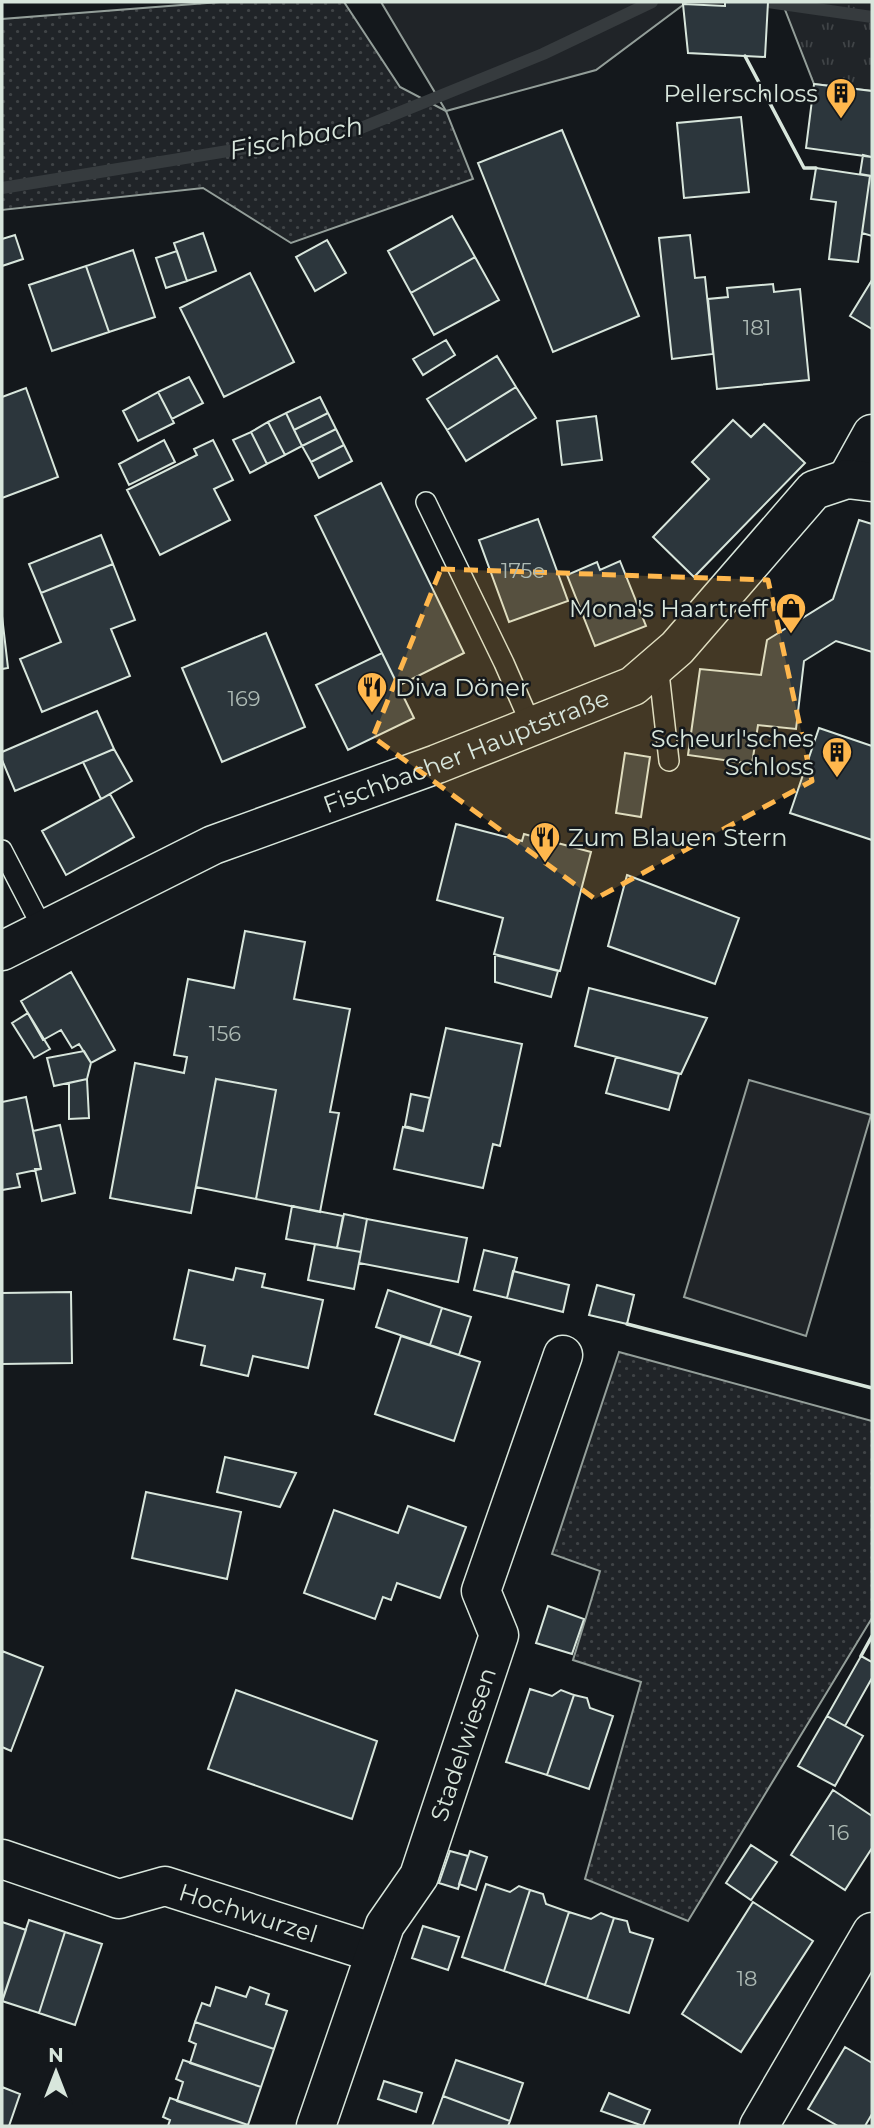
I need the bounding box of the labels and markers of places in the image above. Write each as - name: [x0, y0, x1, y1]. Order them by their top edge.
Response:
- building icon: Pellerschloss: [824, 76, 858, 120]
- place label: Pellerschloss: [663, 79, 818, 108]
- shop icon: Mona's Haartreff: [774, 591, 808, 635]
- place label: Mona's Haartreff: [569, 594, 769, 623]
- restaurant icon: Diva Döner: [355, 670, 389, 714]
- place label: Diva Döner: [395, 673, 529, 702]
- place label: Scheurl'sches Schloss: [651, 724, 814, 781]
- building icon: Scheurl'sches Schloss: [820, 735, 854, 779]
- restaurant icon: Zum Blauen Stern: [528, 820, 562, 864]
- place label: Zum Blauen Stern: [568, 823, 787, 852]

